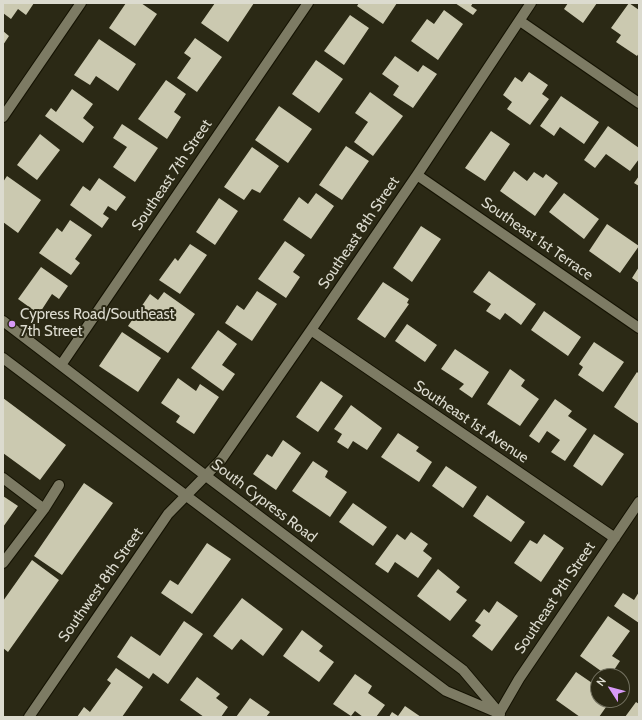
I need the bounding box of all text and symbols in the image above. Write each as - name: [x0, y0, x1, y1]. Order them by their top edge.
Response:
- street label: Southeast 7th Street: [128, 116, 216, 234]
- street label: Southeast 8th Street: [315, 173, 403, 293]
- street label: Southeast 1st Terrace: [478, 194, 596, 284]
- place label: Cypress Road/Southeast 7th Street: [20, 306, 175, 341]
- marker: Cypress Road/Southeast 7th Street: [7, 319, 17, 329]
- street label: Southeast 1st Avenue: [410, 377, 532, 467]
- street label: South Cypress Road: [208, 456, 320, 546]
- street label: Southwest 8th Street: [55, 524, 147, 646]
- street label: Southeast 9th Street: [511, 539, 599, 657]
- north arrow: [590, 668, 630, 708]
- text: N: [593, 674, 609, 689]

